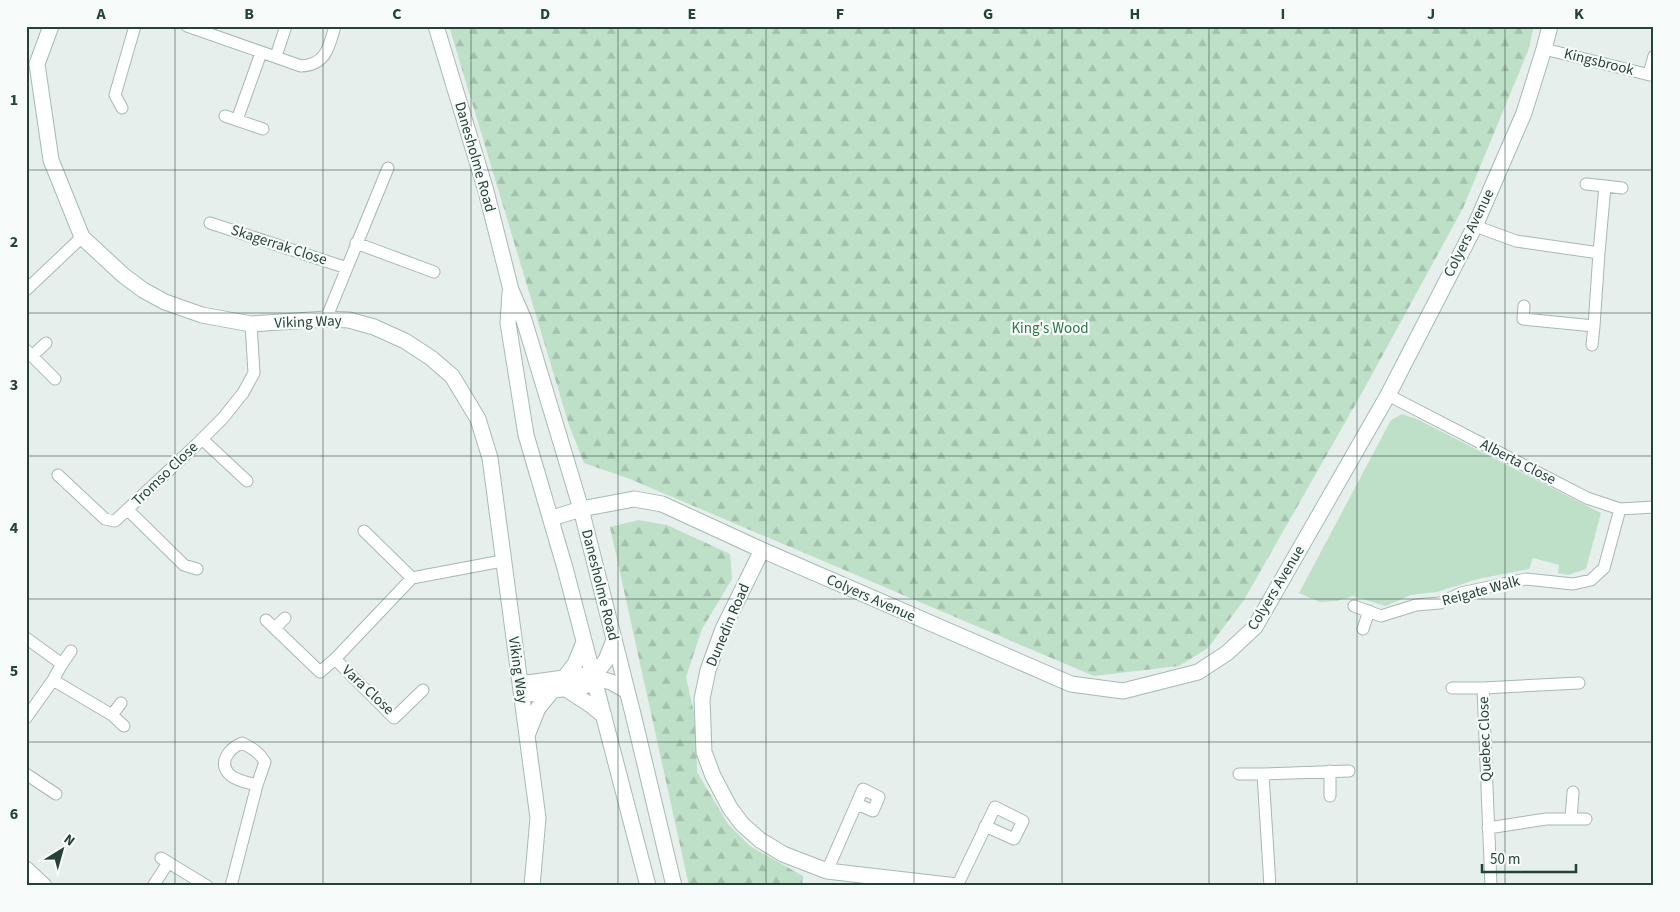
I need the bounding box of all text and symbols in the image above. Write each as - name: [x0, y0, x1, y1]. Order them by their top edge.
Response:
- text: A: [95, 3, 106, 25]
- text: B: [244, 3, 254, 25]
- text: C: [392, 3, 402, 25]
- text: D: [540, 3, 550, 25]
- text: E: [688, 3, 696, 25]
- text: F: [836, 3, 844, 25]
- text: G: [983, 3, 993, 25]
- text: H: [1130, 3, 1140, 25]
- text: I: [1281, 3, 1285, 25]
- text: J: [1427, 3, 1435, 25]
- text: K: [1574, 3, 1584, 25]
- street label: Kingsbrook: [1562, 43, 1637, 81]
- text: 1: [10, 89, 18, 111]
- street label: Danesholme Road: [449, 99, 501, 215]
- street label: Colyers Avenue: [1439, 185, 1499, 281]
- street label: Skagerrak Close: [228, 220, 330, 270]
- text: 2: [10, 231, 18, 253]
- street label: Viking Way: [274, 310, 342, 334]
- park label: King's Wood: [1011, 318, 1089, 339]
- text: 3: [10, 374, 18, 396]
- street label: Alberta Close: [1477, 434, 1559, 490]
- street label: Tromso Close: [127, 437, 203, 511]
- text: 4: [10, 517, 19, 539]
- street label: Danesholme Road: [576, 527, 624, 643]
- street label: Colyers Avenue: [1242, 542, 1310, 634]
- street label: Colyers Avenue: [823, 569, 919, 627]
- street label: Reigate Walk: [1440, 570, 1523, 611]
- street label: Dunedin Road: [701, 580, 755, 670]
- street label: Viking Way: [503, 635, 533, 705]
- text: 5: [10, 660, 18, 682]
- street label: Vara Close: [337, 660, 399, 720]
- street label: Quebec Close: [1473, 696, 1497, 782]
- text: 6: [10, 803, 18, 825]
- north arrow: [38, 824, 88, 874]
- text: N: [59, 830, 79, 851]
- scale bar: [1482, 842, 1576, 874]
- text: 50 m: [1490, 849, 1520, 870]

